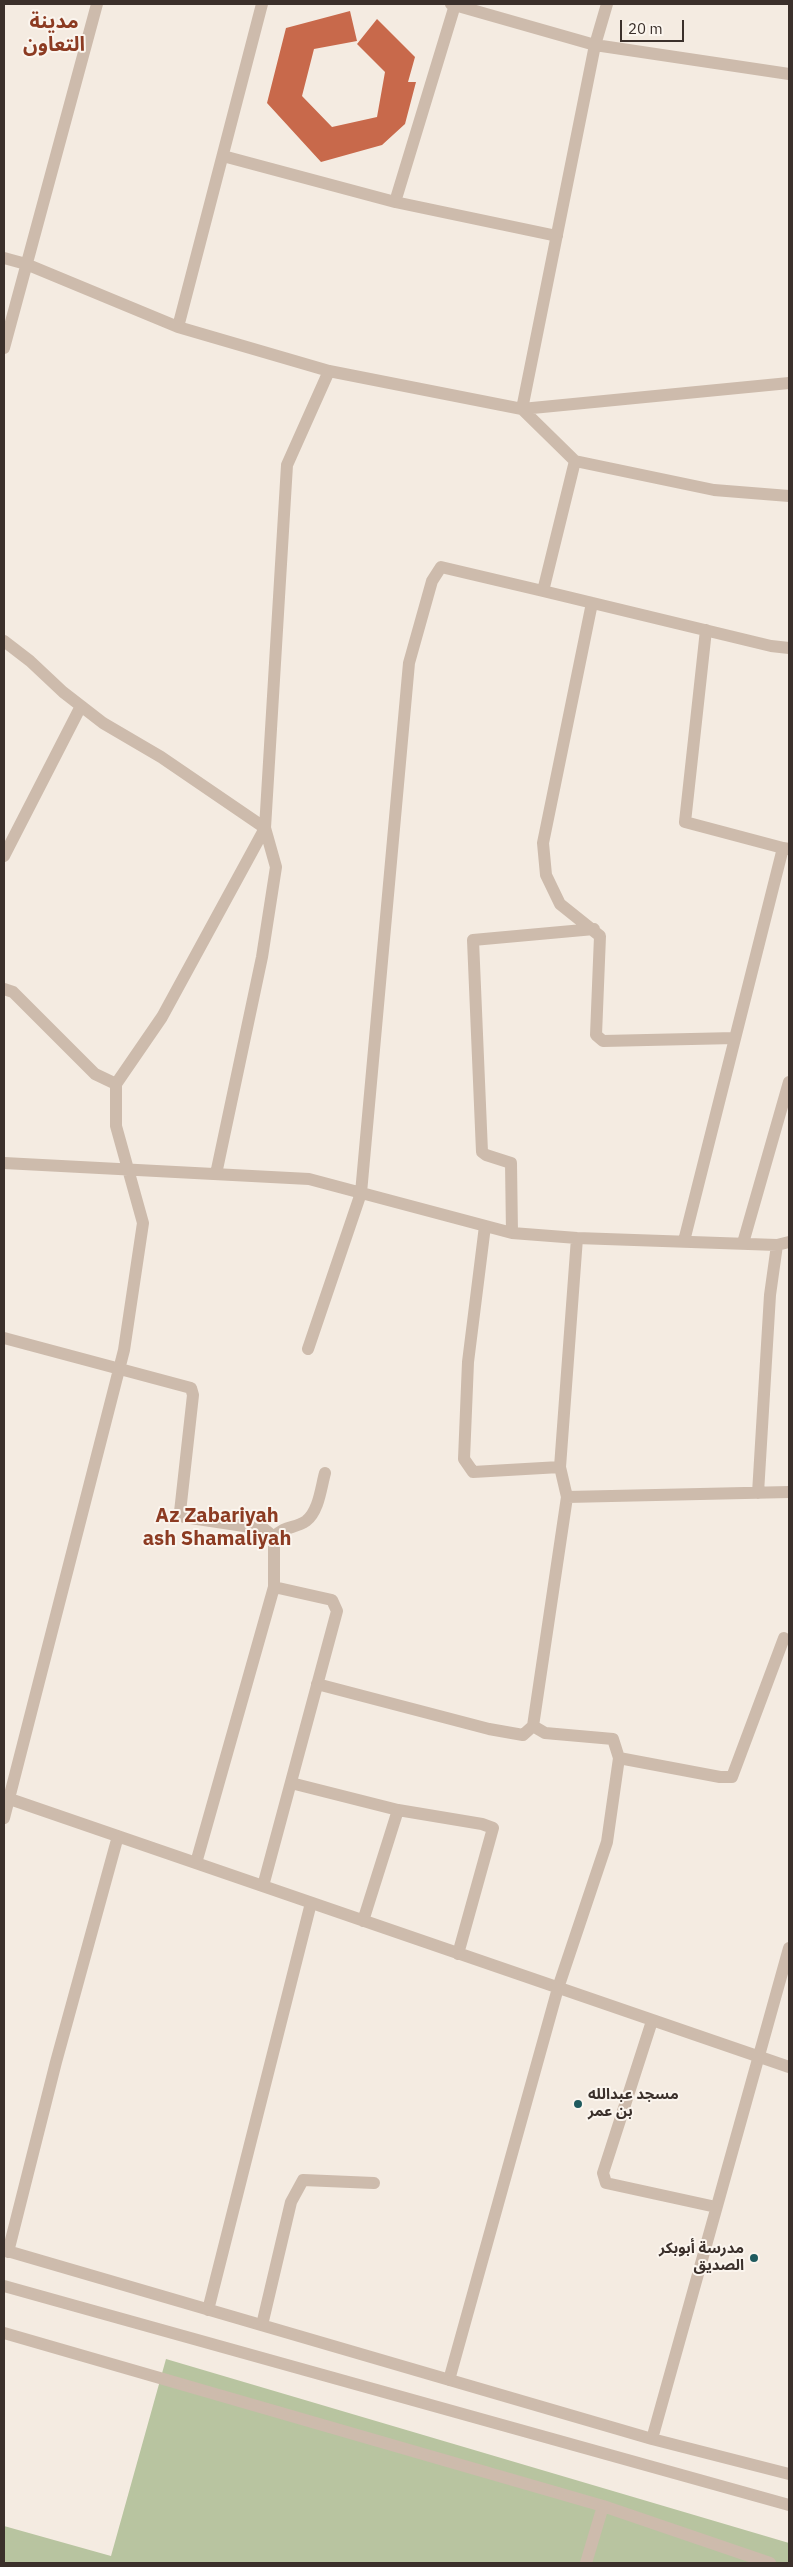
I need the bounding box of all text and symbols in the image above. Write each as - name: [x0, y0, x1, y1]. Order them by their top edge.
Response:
- district label: مدينة التعاون: [23, 10, 85, 57]
- scale bar: [623, 10, 687, 42]
- text: 20 m: [628, 19, 663, 38]
- district label: Az Zabariyah ash Shamaliyah: [143, 1504, 291, 1551]
- place label: مسجد عبدالله بن عمر: [588, 2086, 679, 2121]
- marker: مسجد عبدالله بن عمر: [572, 2098, 584, 2110]
- place label: مدرسة أبوبكر الصديق: [659, 2240, 744, 2275]
- marker: مدرسة أبوبكر الصديق: [748, 2252, 760, 2264]

